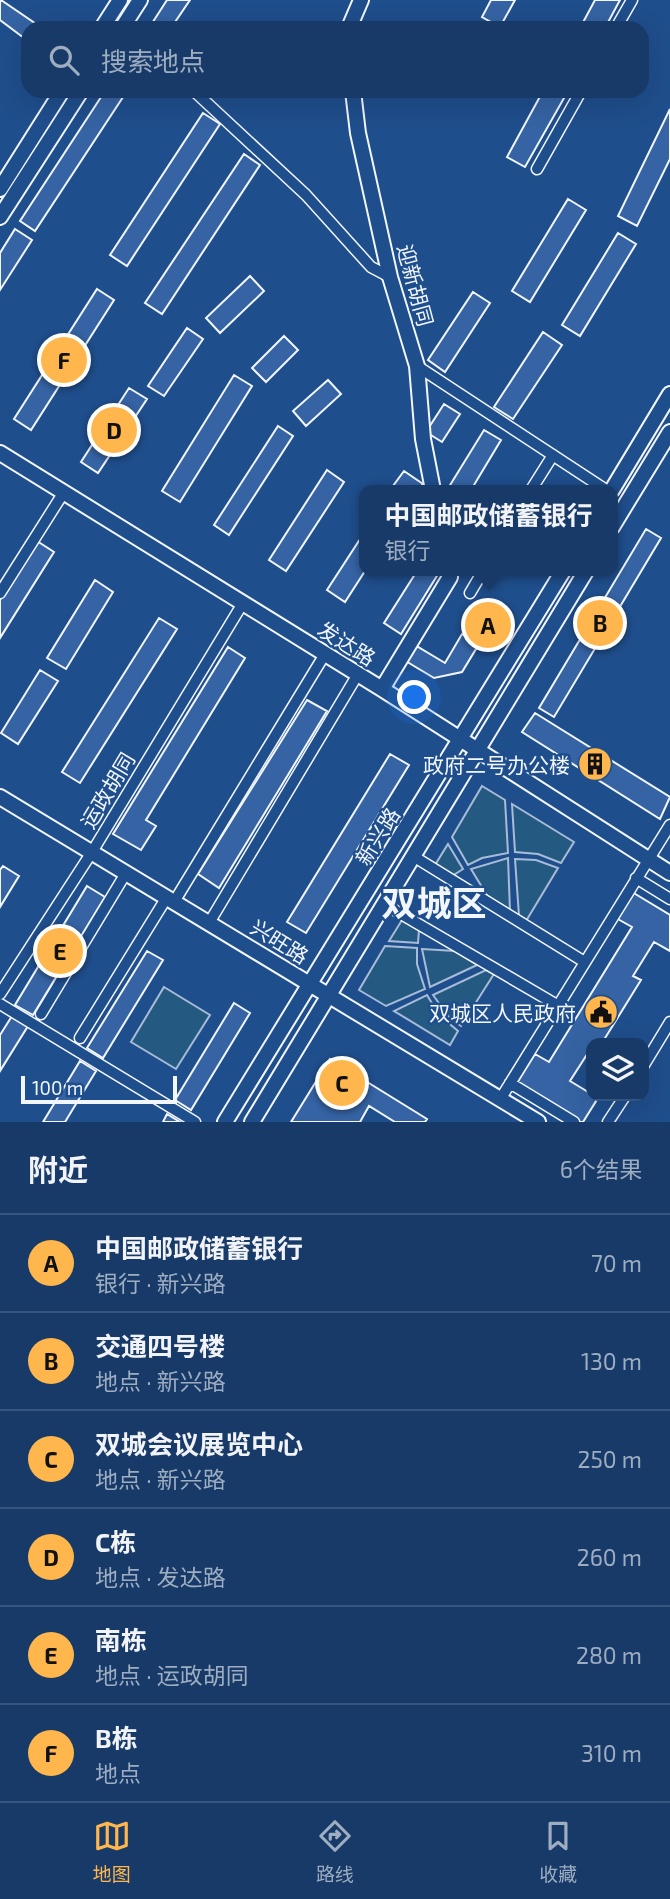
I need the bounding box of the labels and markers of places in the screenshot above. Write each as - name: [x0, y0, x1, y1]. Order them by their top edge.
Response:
- pin: F: [41, 334, 87, 386]
- pin: D: [91, 404, 137, 456]
- pin: B: [577, 597, 623, 649]
- pin: A: [465, 599, 511, 651]
- building icon: 政府二号办公楼: [576, 745, 614, 783]
- place label: 政府二号办公楼: [423, 752, 570, 777]
- pin: E: [37, 925, 83, 977]
- public building icon: 双城区人民政府: [582, 993, 620, 1031]
- place label: 双城区人民政府: [429, 1000, 576, 1025]
- pin: C: [319, 1057, 365, 1109]

